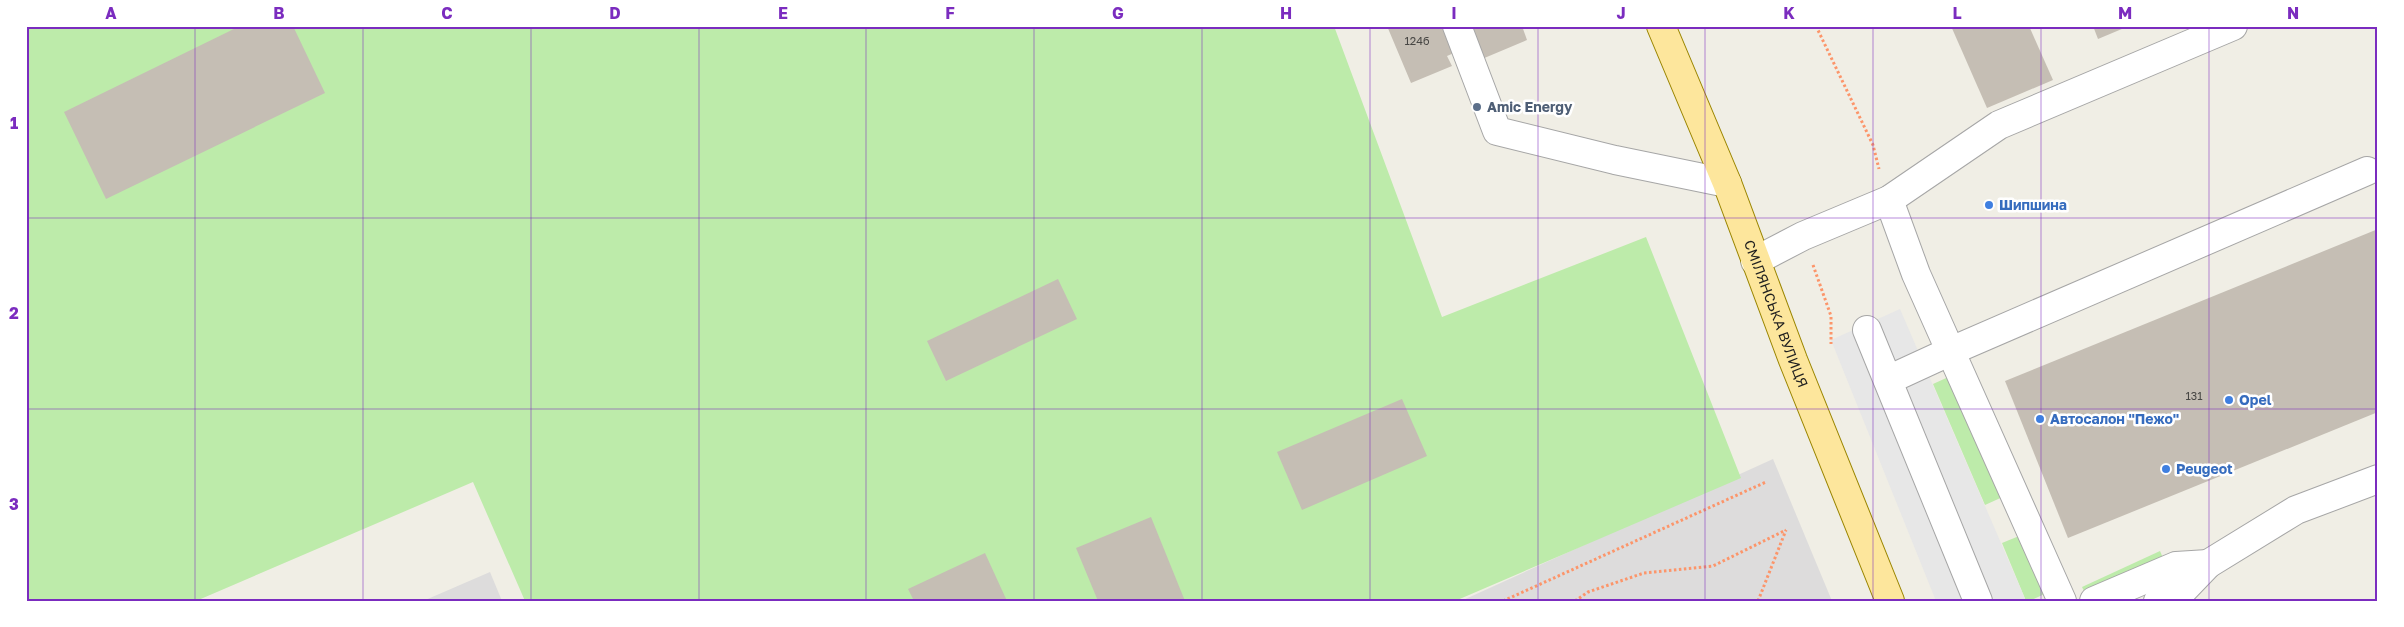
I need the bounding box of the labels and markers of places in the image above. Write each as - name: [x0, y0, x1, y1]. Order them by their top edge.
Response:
- place label: Amic Energy: [1487, 98, 1573, 115]
- marker: Amic Energy: [1471, 101, 1483, 113]
- place label: Шипшина: [1999, 196, 2067, 213]
- marker: Шипшина: [1983, 199, 1995, 211]
- place label: Opel: [2239, 391, 2272, 408]
- marker: Opel: [2223, 394, 2235, 406]
- place label: Автосалон "Пежо": [2050, 410, 2179, 427]
- marker: Автосалон "Пежо": [2034, 413, 2046, 425]
- place label: Peugeot: [2176, 460, 2233, 477]
- marker: Peugeot: [2160, 463, 2172, 475]

